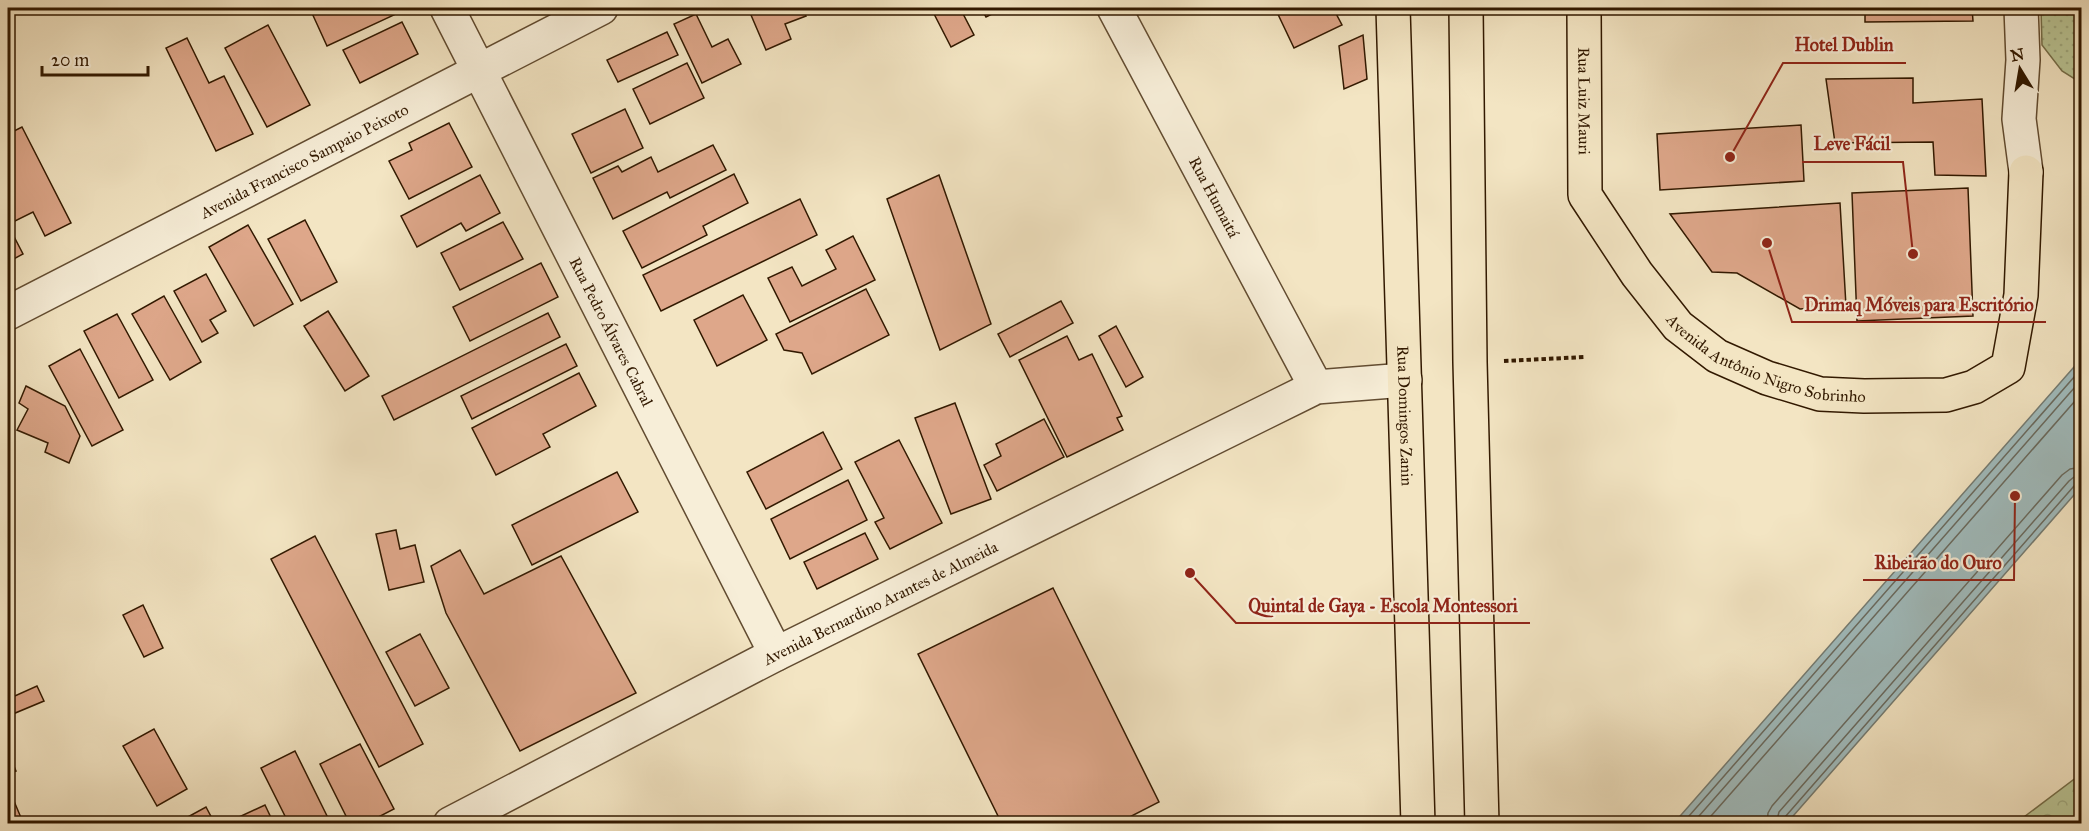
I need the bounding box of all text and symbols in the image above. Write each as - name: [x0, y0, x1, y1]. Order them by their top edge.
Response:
- callout: Hotel Dublin: [1783, 27, 1906, 63]
- text: Hotel Dublin: [1794, 34, 1894, 56]
- scale bar: [42, 39, 148, 77]
- north arrow: [1990, 39, 2050, 99]
- text: N: [2009, 44, 2026, 65]
- street label: Rua Luiz Mauri: [1574, 47, 1594, 155]
- text: 20 m: [51, 49, 89, 71]
- street label: Avenida Francisco Sampaio Peixoto: [196, 100, 412, 223]
- callout: Leve Fácil: [1802, 126, 1903, 162]
- text: Leve Fácil: [1814, 133, 1892, 155]
- street label: Rua Humaitá: [1185, 153, 1244, 241]
- street label: Rua Pedro Álvares Cabral: [565, 254, 657, 410]
- callout: Drimaq Móveis para Escritório: [1792, 286, 2046, 322]
- text: Drimaq Móveis para Escritório: [1804, 294, 2034, 317]
- street label: Avenida Antônio Nigro Sobrinho: [1662, 310, 1866, 406]
- street label: Rua Domingos Zanin: [1393, 345, 1417, 487]
- street label: Avenida Bernardino Arantes de Almeida: [759, 537, 1001, 669]
- callout: Ribeirão do Ouro: [1863, 544, 2014, 580]
- text: Ribeirão do Ouro: [1874, 552, 2002, 574]
- callout: Quintal de Gaya - Escola Montessori: [1236, 587, 1530, 623]
- text: Quintal de Gaya - Escola Montessori: [1248, 595, 1519, 618]

